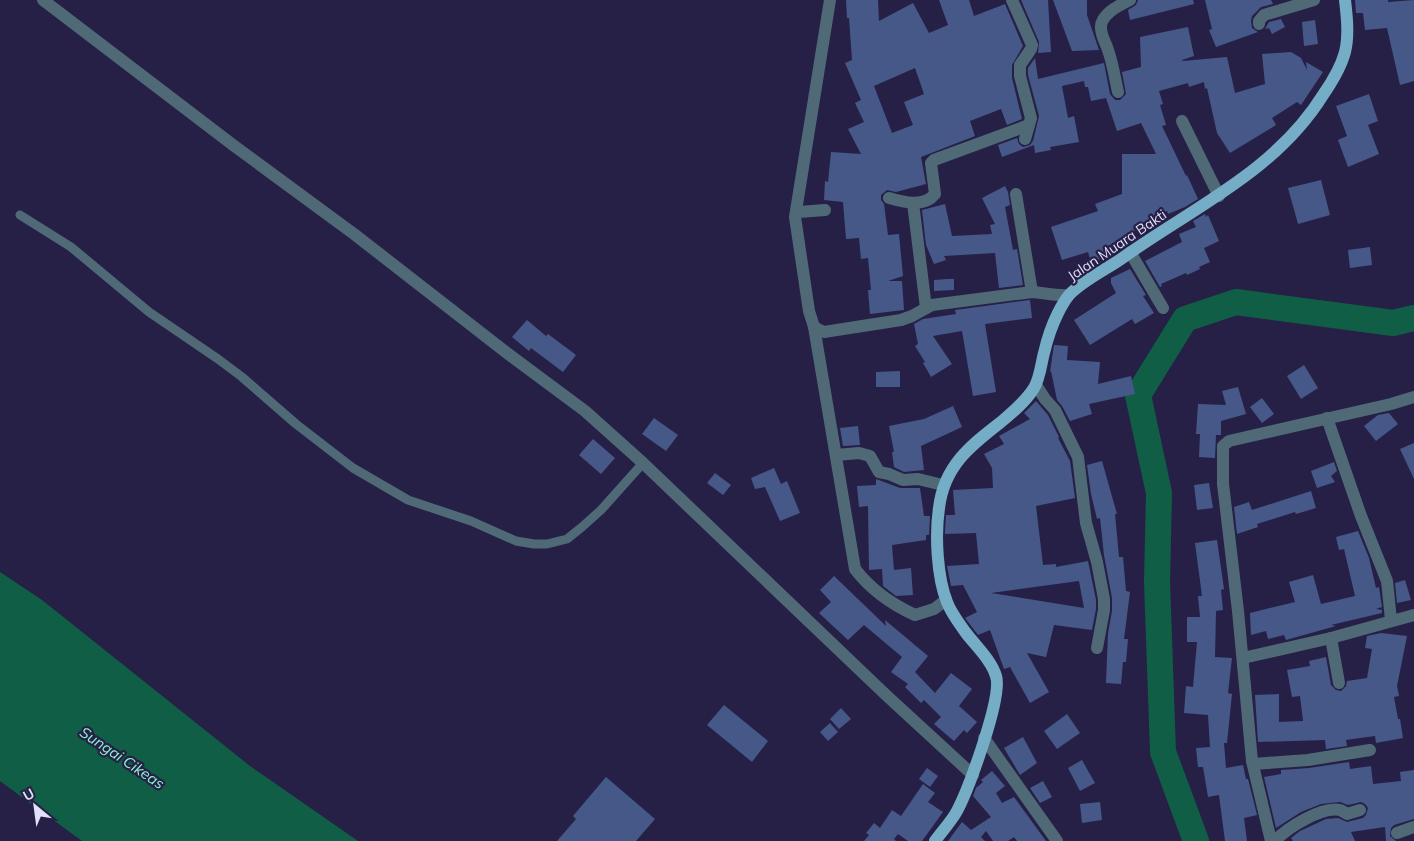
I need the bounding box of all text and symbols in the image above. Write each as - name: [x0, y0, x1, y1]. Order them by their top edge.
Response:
- street label: Jalan Muara Bakti: [1064, 205, 1170, 285]
- water label: Sungai Cikeas: [76, 722, 168, 793]
- north arrow: [10, 781, 60, 831]
- text: U: [20, 784, 38, 805]

